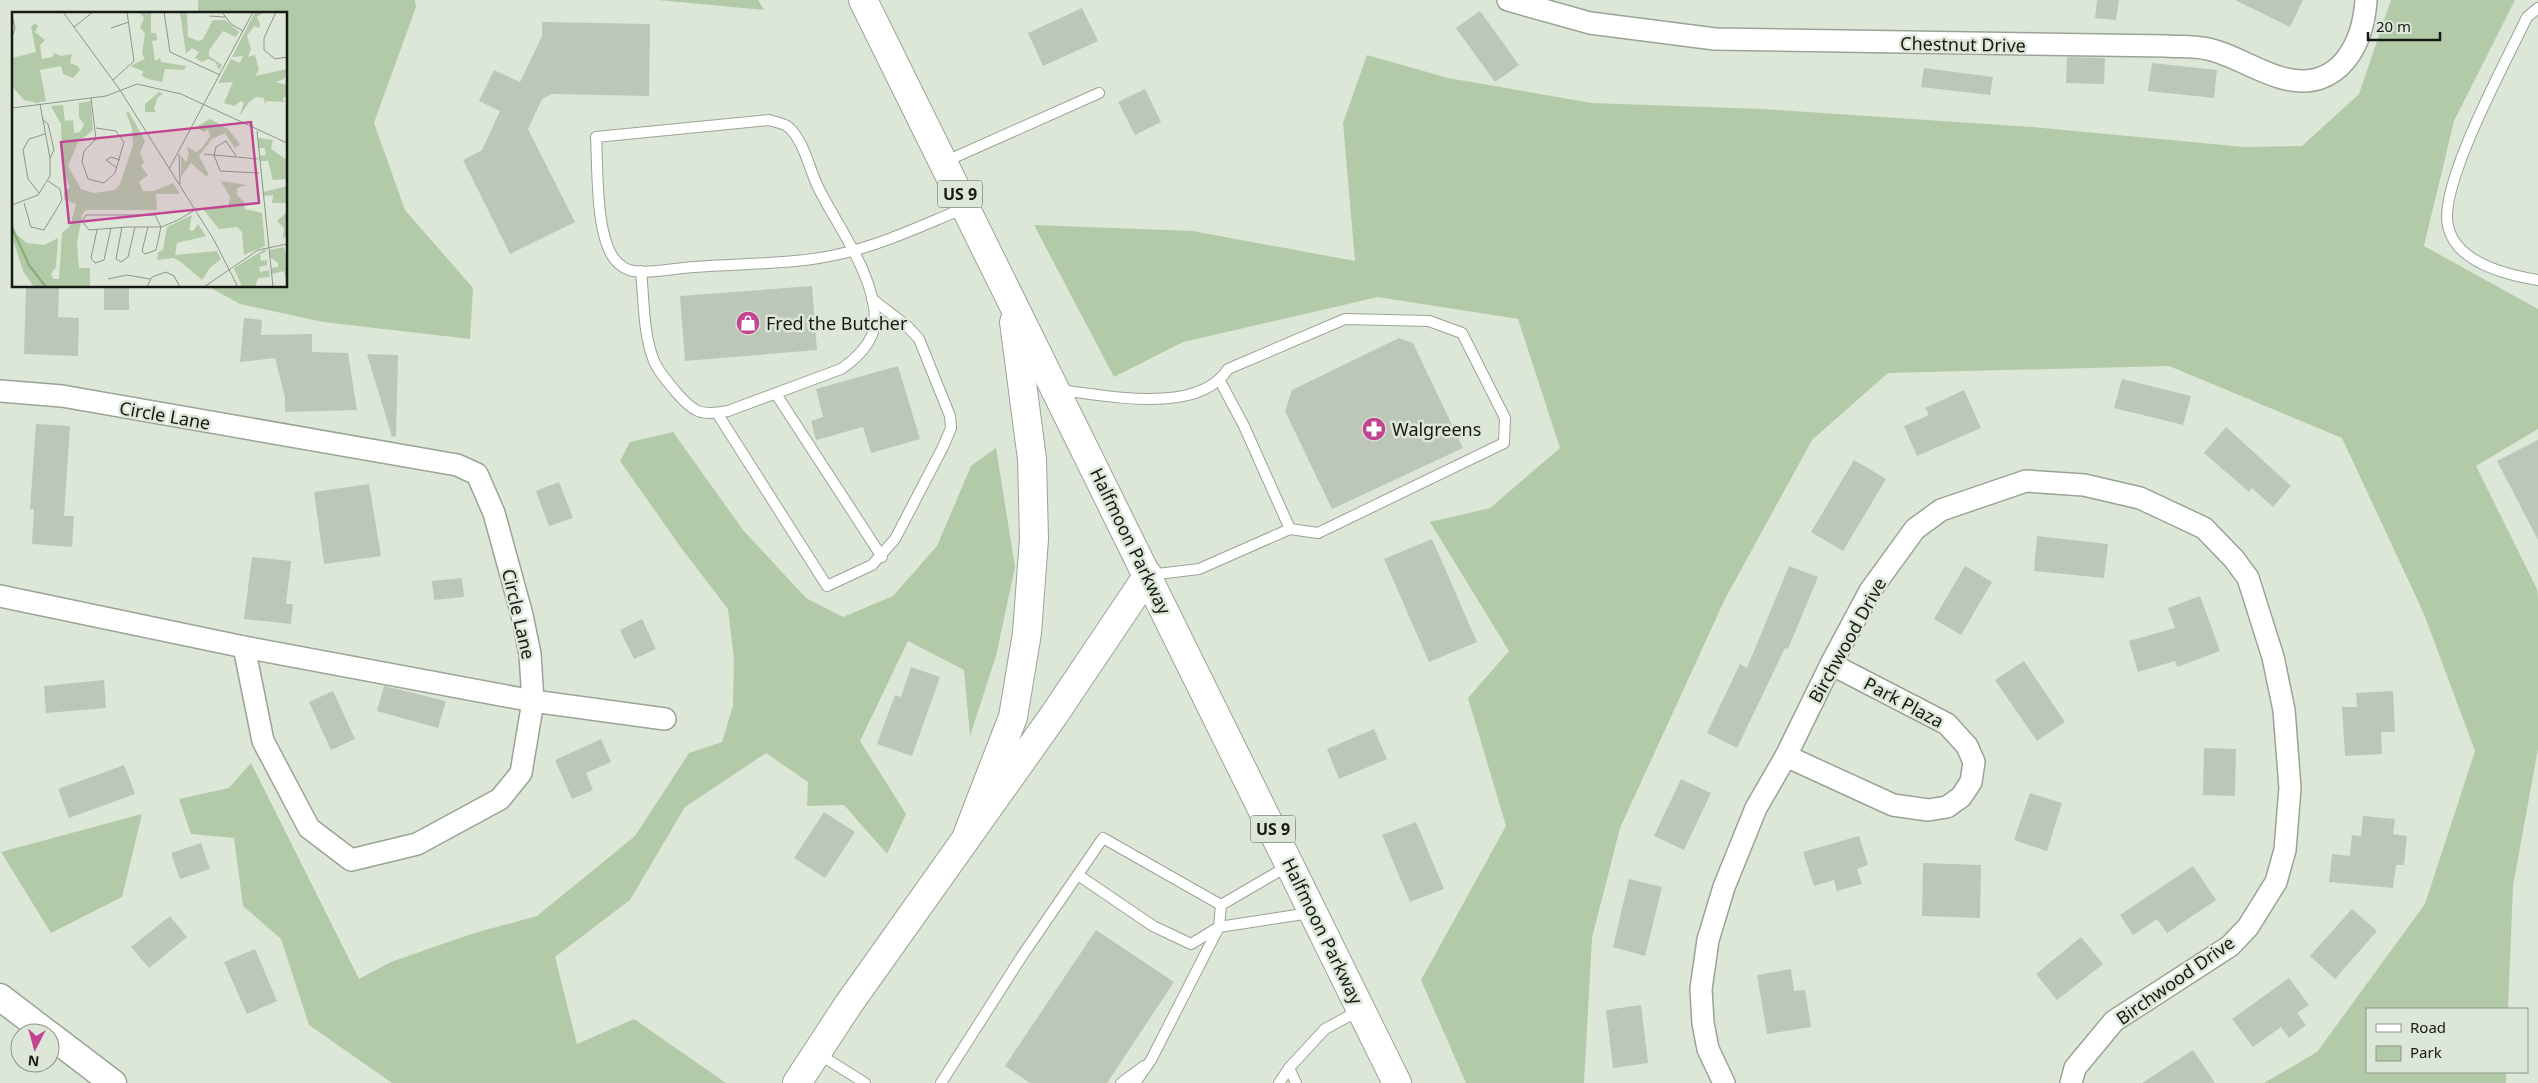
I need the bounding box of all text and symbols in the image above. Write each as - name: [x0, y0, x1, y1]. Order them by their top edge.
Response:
- scale bar: [2368, 10, 2440, 42]
- inset map: [12, 12, 288, 288]
- text: 20 m: [2376, 16, 2411, 36]
- street label: Chestnut Drive: [1900, 31, 2026, 57]
- road number: US 9: [938, 180, 982, 208]
- shop icon: Fred the Butcher: [735, 310, 761, 336]
- place label: Fred the Butcher: [766, 311, 908, 335]
- street label: Circle Lane: [118, 395, 212, 435]
- pharmacy icon: Walgreens: [1361, 416, 1387, 442]
- place label: Walgreens: [1392, 417, 1481, 441]
- street label: Halfmoon Parkway: [1085, 464, 1177, 619]
- street label: Circle Lane: [497, 566, 541, 662]
- street label: Birchwood Drive: [1803, 573, 1891, 707]
- street label: Park Plaza: [1860, 671, 1948, 733]
- road number: US 9: [1250, 816, 1296, 842]
- street label: Halfmoon Parkway: [1277, 854, 1369, 1009]
- street label: Birchwood Drive: [2111, 930, 2239, 1030]
- legend: [2366, 1008, 2528, 1073]
- text: Road: [2410, 1017, 2446, 1037]
- north arrow: [10, 1023, 60, 1073]
- text: Park: [2410, 1042, 2442, 1062]
- text: N: [27, 1051, 40, 1071]

